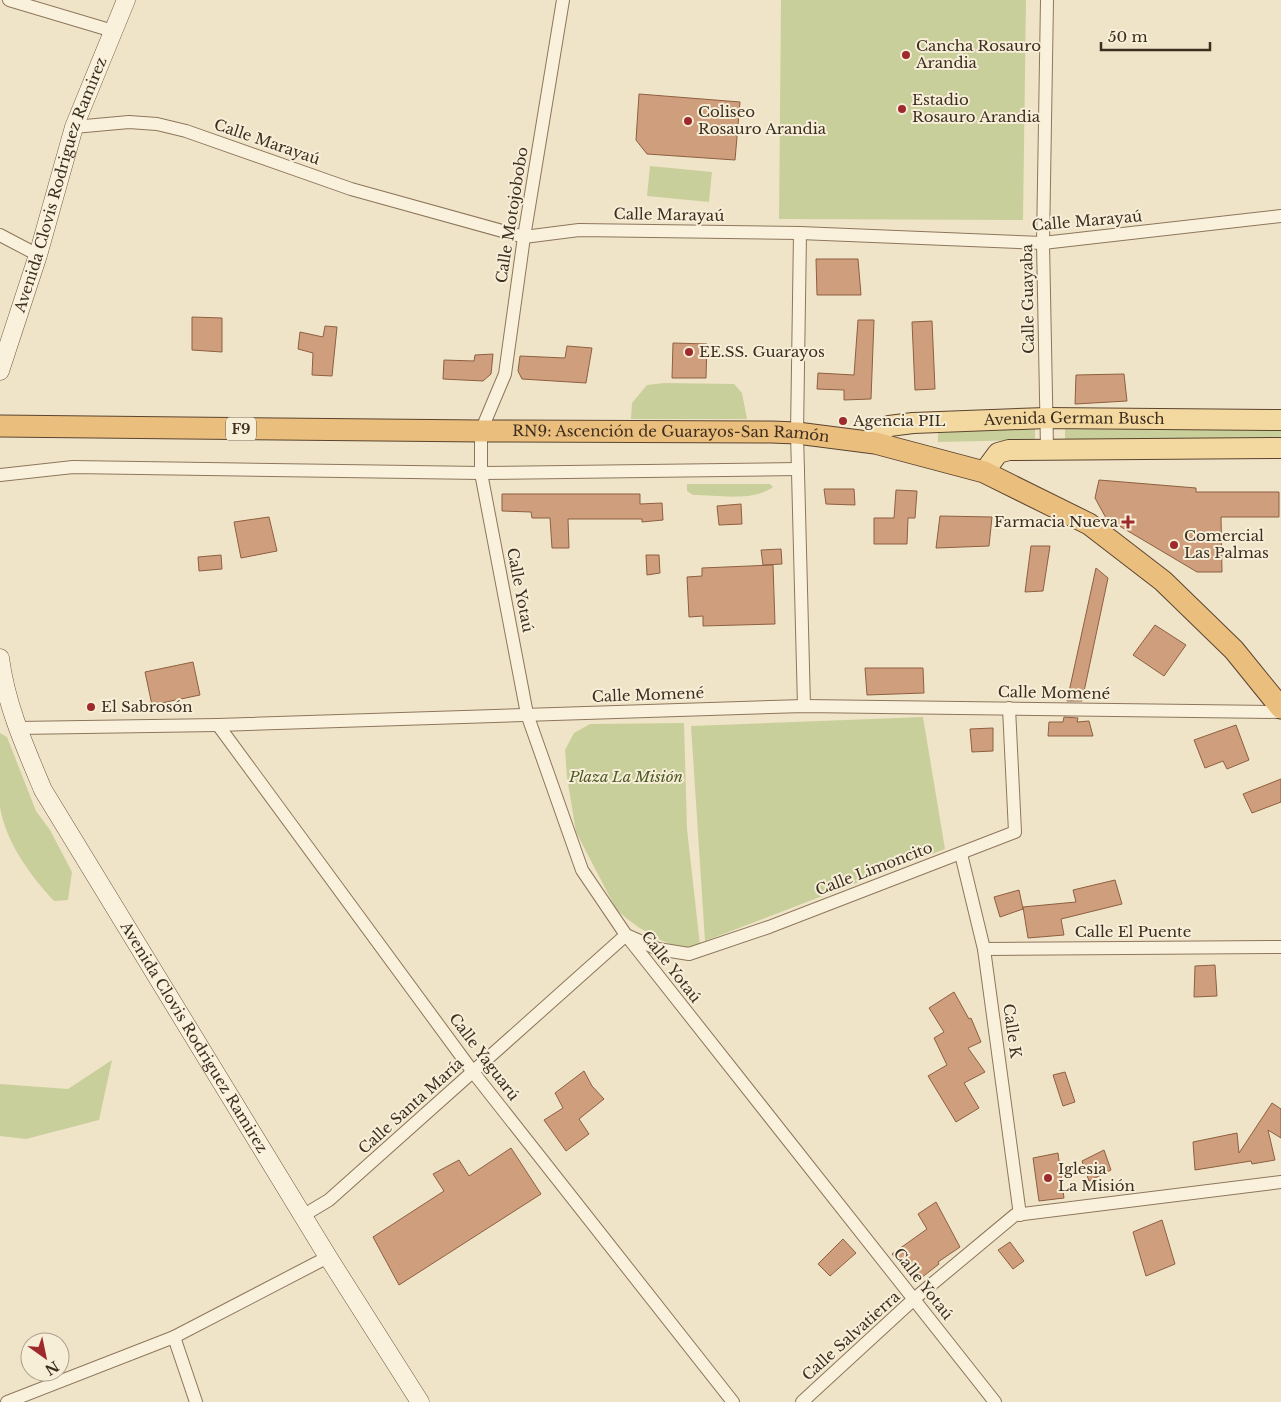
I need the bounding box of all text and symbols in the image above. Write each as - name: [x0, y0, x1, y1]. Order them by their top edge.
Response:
- scale bar: [1101, 20, 1210, 52]
- text: 50 m: [1108, 27, 1148, 46]
- place label: Cancha Rosauro Arandia: [915, 36, 1041, 72]
- marker: Cancha Rosauro Arandia: [900, 49, 912, 61]
- street label: Avenida Clovis Rodriguez Ramirez: [10, 54, 111, 316]
- place label: Estadio Rosauro Arandia: [912, 90, 1041, 126]
- place label: Coliseo Rosauro Arandia: [698, 102, 827, 138]
- marker: Estadio Rosauro Arandia: [896, 103, 908, 115]
- street label: Calle Marayaú: [212, 115, 323, 169]
- marker: Coliseo Rosauro Arandia: [682, 115, 694, 127]
- street label: Calle Motojobobo: [491, 145, 532, 284]
- street label: Calle Marayaú: [614, 204, 724, 225]
- street label: Calle Marayaú: [1031, 206, 1143, 235]
- street label: Calle Guayaba: [1017, 243, 1038, 354]
- place label: EE.SS. Guarayos: [699, 342, 825, 361]
- marker: EE.SS. Guarayos: [683, 346, 695, 358]
- street label: Avenida German Busch: [982, 408, 1165, 429]
- place label: Agencia PIL: [852, 411, 946, 430]
- marker: Agencia PIL: [837, 415, 849, 427]
- road number: F9: [226, 418, 256, 440]
- street label: RN9: Ascención de Guarayos-San Ramón: [512, 421, 831, 446]
- place label: Farmacia Nueva: [994, 512, 1119, 531]
- marker: Farmacia Nueva: [1122, 516, 1134, 528]
- place label: Comercial Las Palmas: [1184, 526, 1269, 562]
- marker: Comercial Las Palmas: [1168, 539, 1180, 551]
- street label: Calle Yotaú: [503, 546, 538, 634]
- street label: Calle Momené: [998, 682, 1110, 703]
- street label: Calle Momené: [591, 683, 704, 706]
- place label: El Sabrosón: [101, 697, 193, 716]
- marker: El Sabrosón: [85, 701, 97, 713]
- park label: Plaza La Misión: [568, 767, 683, 786]
- street label: Calle Limoncito: [813, 837, 935, 900]
- street label: Avenida Clovis Rodriguez Ramirez: [116, 917, 272, 1156]
- street label: Calle El Puente: [1075, 922, 1191, 941]
- street label: Calle Yotaú: [638, 927, 705, 1006]
- street label: Calle K: [999, 1003, 1026, 1060]
- street label: Calle Yaguarú: [445, 1009, 524, 1104]
- street label: Calle Santa María: [354, 1053, 468, 1158]
- place label: Iglesia La Misión: [1058, 1159, 1135, 1195]
- marker: Iglesia La Misión: [1042, 1172, 1054, 1184]
- street label: Calle Yotaú: [890, 1244, 957, 1323]
- street label: Calle Salvatierra: [798, 1286, 904, 1385]
- north arrow: [20, 1332, 70, 1382]
- text: N: [42, 1357, 63, 1379]

